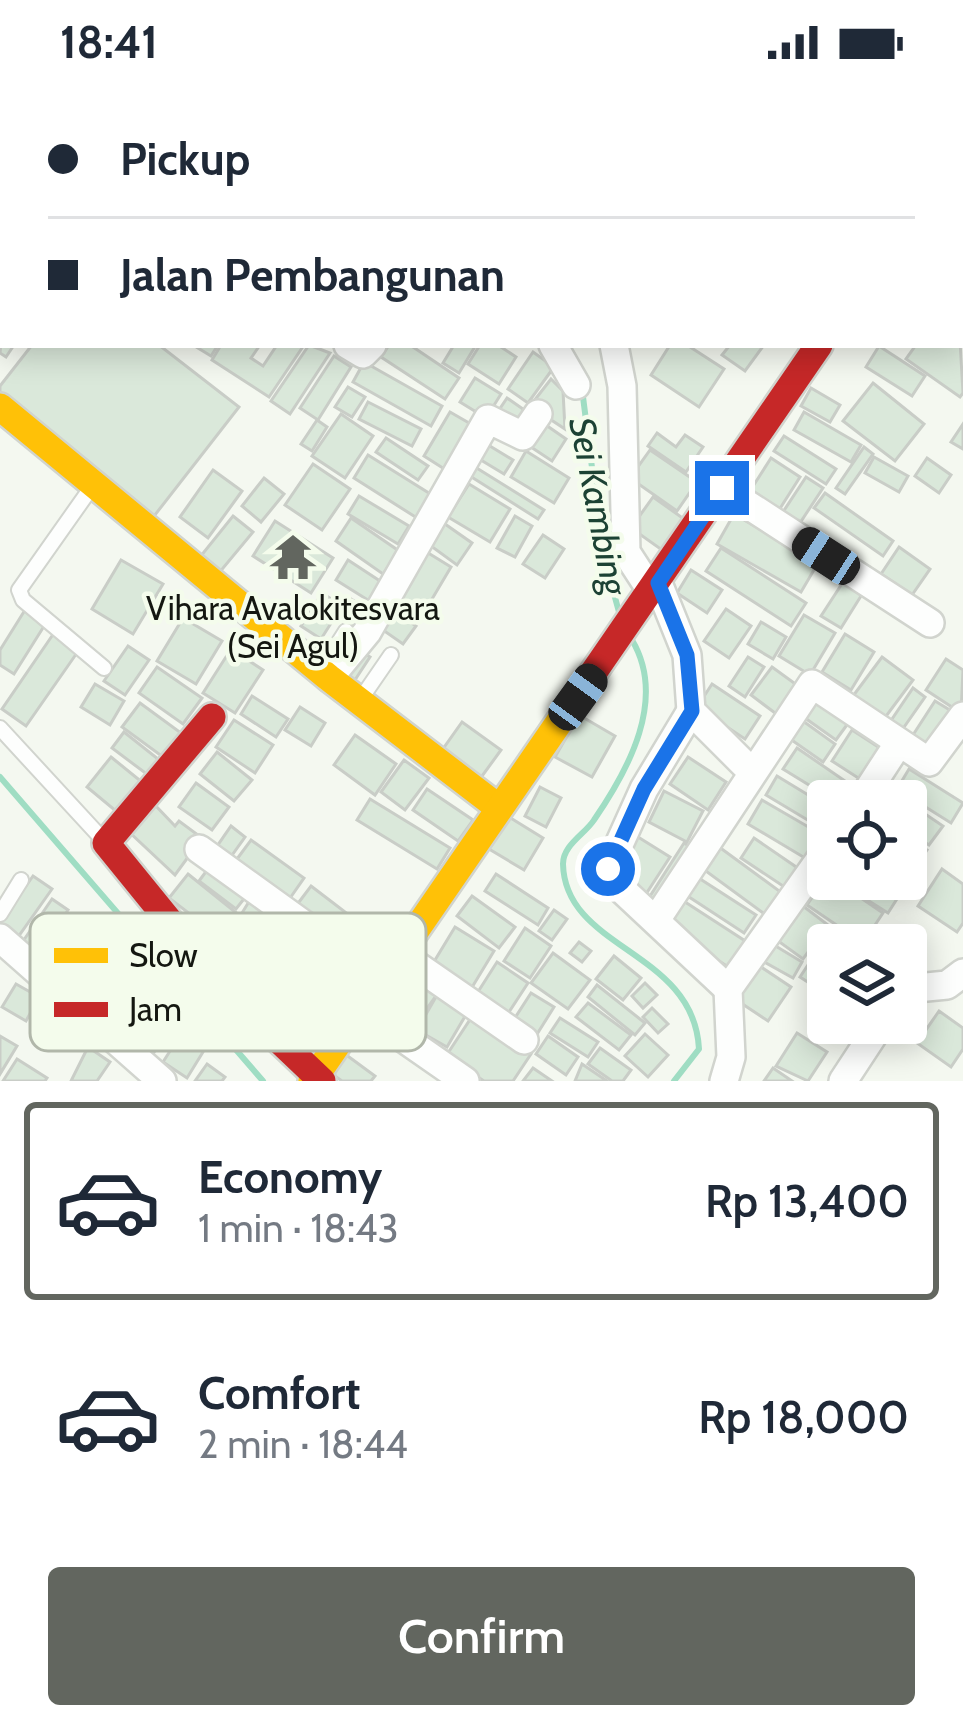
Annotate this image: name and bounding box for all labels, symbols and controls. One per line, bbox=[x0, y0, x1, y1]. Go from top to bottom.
text: 18:41 bbox=[60, 15, 158, 69]
text: Pickup bbox=[120, 132, 250, 186]
text: Jalan Pembangunan bbox=[120, 248, 505, 302]
water label: Sei Kambing bbox=[560, 413, 638, 600]
route end bbox=[695, 461, 749, 515]
car bbox=[786, 521, 866, 591]
temple icon: Vihara Avalokitesvara (Sei Agul) bbox=[268, 532, 318, 582]
place label: Vihara Avalokitesvara (Sei Agul) bbox=[146, 588, 440, 666]
car bbox=[542, 657, 614, 737]
map controls bbox=[807, 780, 927, 1044]
button: locate bbox=[807, 780, 927, 900]
route start bbox=[581, 842, 635, 896]
legend bbox=[30, 913, 426, 1051]
button: layers bbox=[807, 924, 927, 1044]
text: Slow bbox=[129, 935, 198, 975]
text: Jam bbox=[128, 989, 182, 1029]
icon: car bbox=[54, 1147, 162, 1255]
text: Economy bbox=[198, 1150, 382, 1204]
text: Rp 13,400 bbox=[705, 1174, 909, 1228]
text: 1 min · 18:43 bbox=[198, 1204, 399, 1252]
icon: car bbox=[54, 1363, 162, 1471]
text: Comfort bbox=[198, 1366, 361, 1420]
text: Rp 18,000 bbox=[698, 1390, 909, 1444]
text: 2 min · 18:44 bbox=[198, 1420, 408, 1468]
button: Confirm bbox=[48, 1567, 915, 1705]

